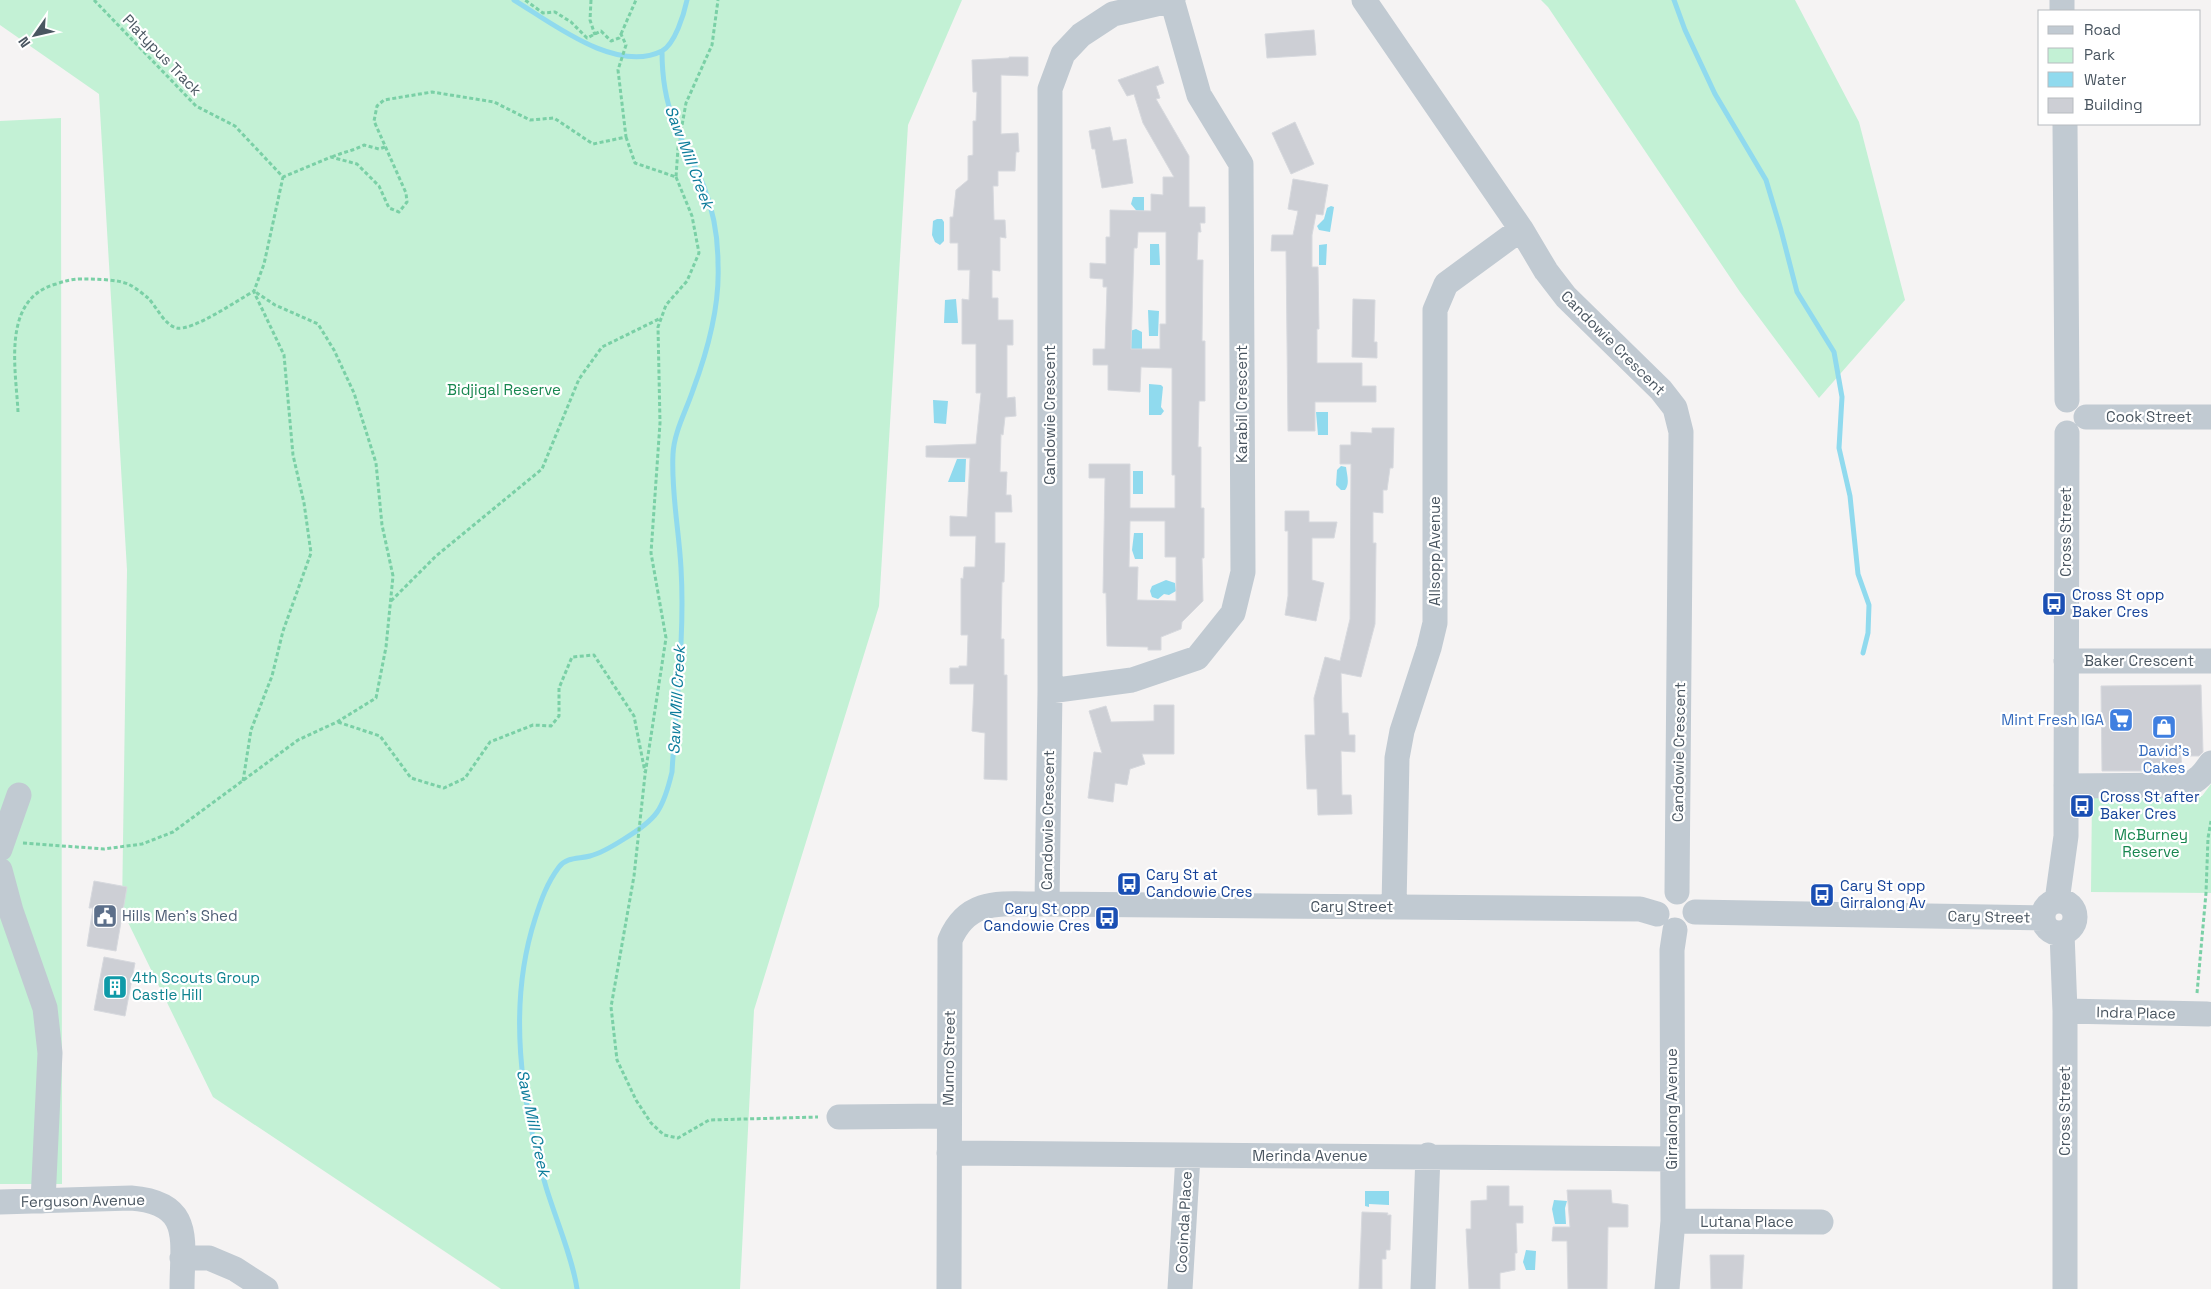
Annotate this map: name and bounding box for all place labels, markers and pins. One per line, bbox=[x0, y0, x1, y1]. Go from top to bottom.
place label: Cross St opp Baker Cres bbox=[2072, 585, 2164, 621]
bus stop icon: Cross St opp Baker Cres bbox=[2041, 591, 2067, 617]
supermarket icon: Mint Fresh IGA bbox=[2108, 707, 2134, 733]
place label: Mint Fresh IGA bbox=[2001, 710, 2105, 729]
shop icon: David's Cakes bbox=[2151, 714, 2177, 740]
place label: David's Cakes bbox=[2138, 741, 2190, 777]
place label: Cross St after Baker Cres bbox=[2100, 787, 2200, 823]
bus stop icon: Cross St after Baker Cres bbox=[2069, 793, 2095, 819]
place label: Cary St at Candowie Cres bbox=[1146, 865, 1253, 901]
bus stop icon: Cary St at Candowie Cres bbox=[1116, 871, 1142, 897]
place label: Cary St opp Girralong Av bbox=[1840, 876, 1926, 912]
bus stop icon: Cary St opp Girralong Av bbox=[1809, 882, 1835, 908]
place label: Cary St opp Candowie Cres bbox=[984, 899, 1090, 935]
public building icon: Hills Men's Shed bbox=[92, 903, 118, 929]
bus stop icon: Cary St opp Candowie Cres bbox=[1094, 905, 1120, 931]
place label: Hills Men's Shed bbox=[122, 906, 238, 925]
place label: 4th Scouts Group Castle Hill bbox=[132, 968, 260, 1004]
building icon: 4th Scouts Group Castle Hill bbox=[102, 974, 128, 1000]

